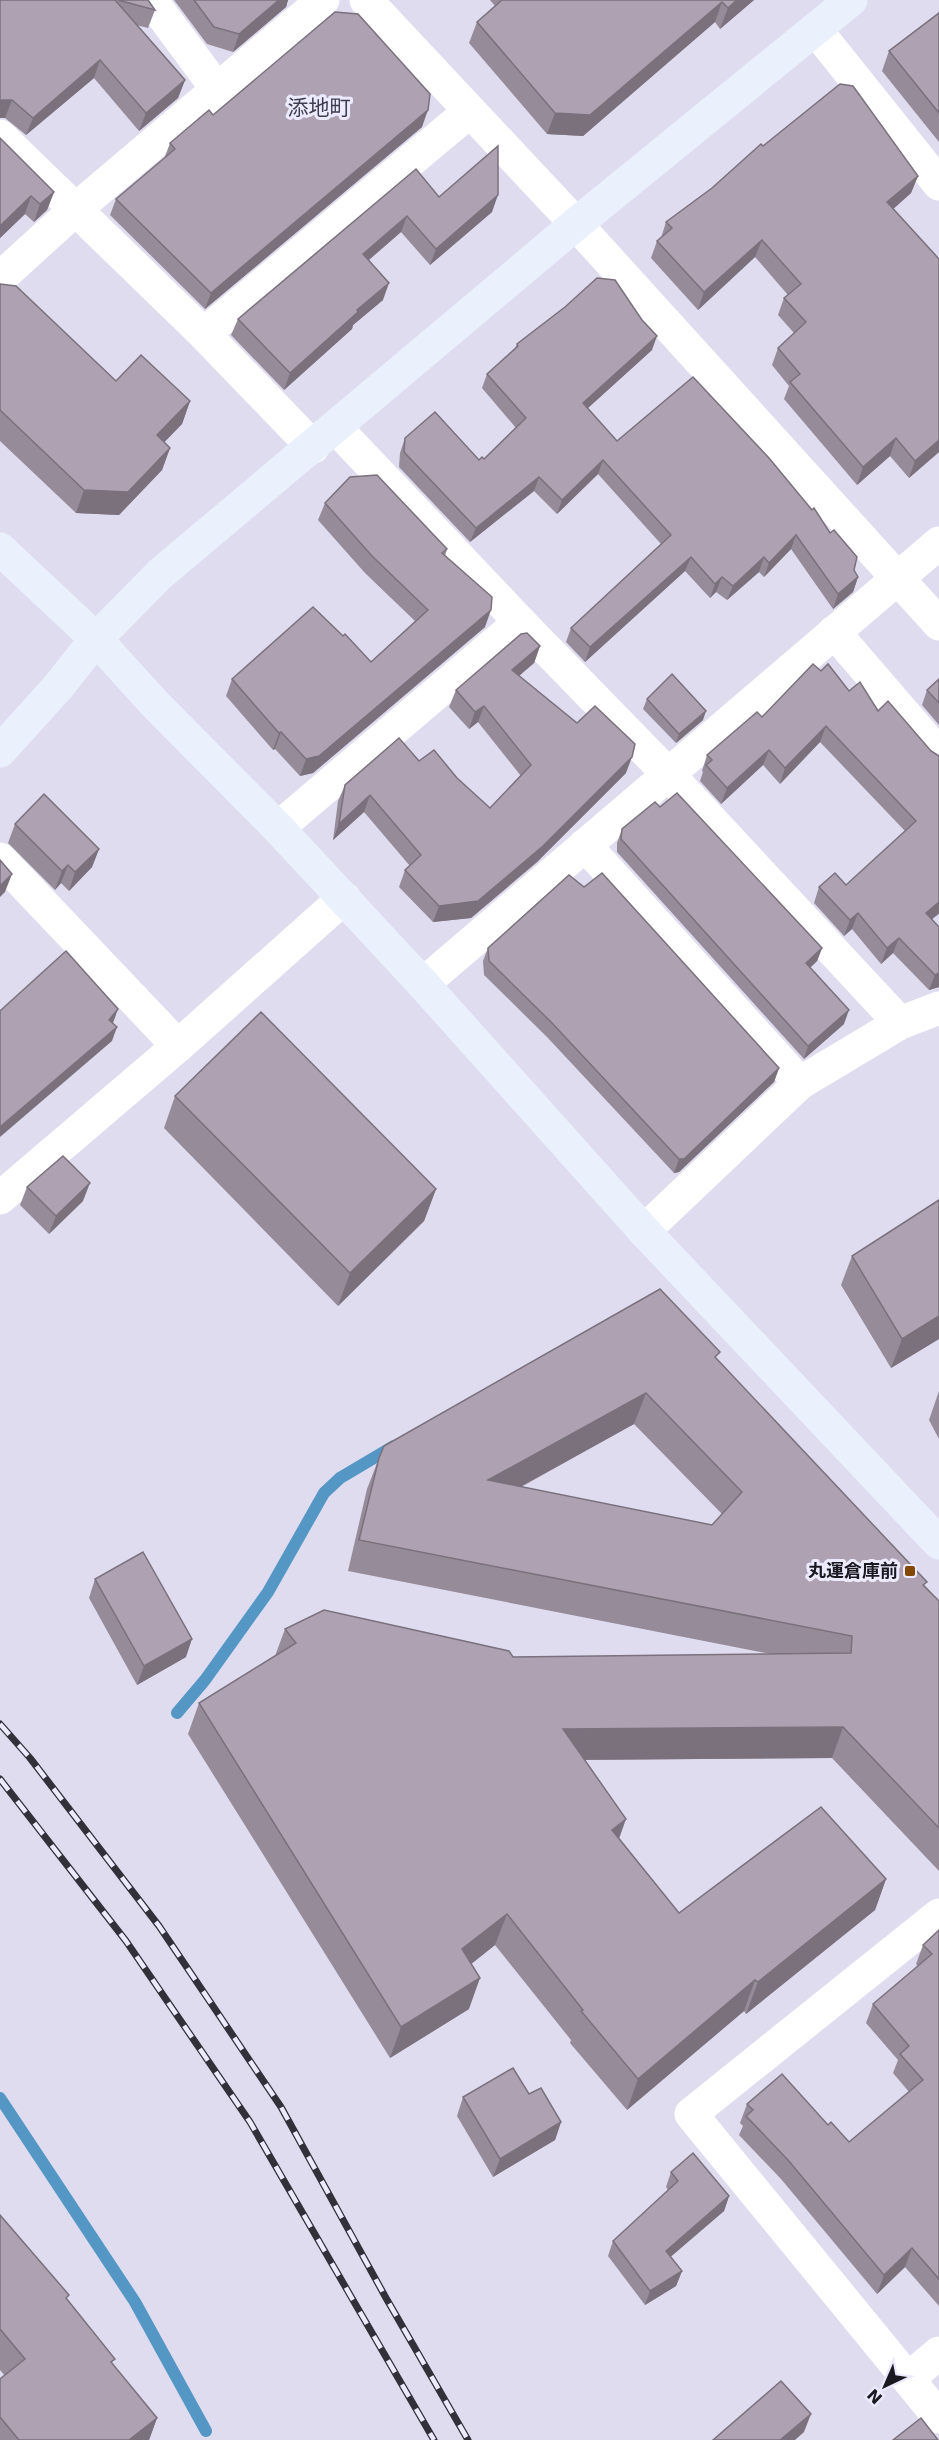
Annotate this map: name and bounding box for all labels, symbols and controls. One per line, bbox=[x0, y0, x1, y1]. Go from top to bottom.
district label: 添地町 bbox=[288, 96, 351, 120]
place label: 丸運倉庫前 bbox=[808, 1560, 898, 1581]
marker: 丸運倉庫前 bbox=[903, 1564, 917, 1578]
north arrow bbox=[855, 2356, 915, 2416]
text: N bbox=[864, 2385, 886, 2408]

